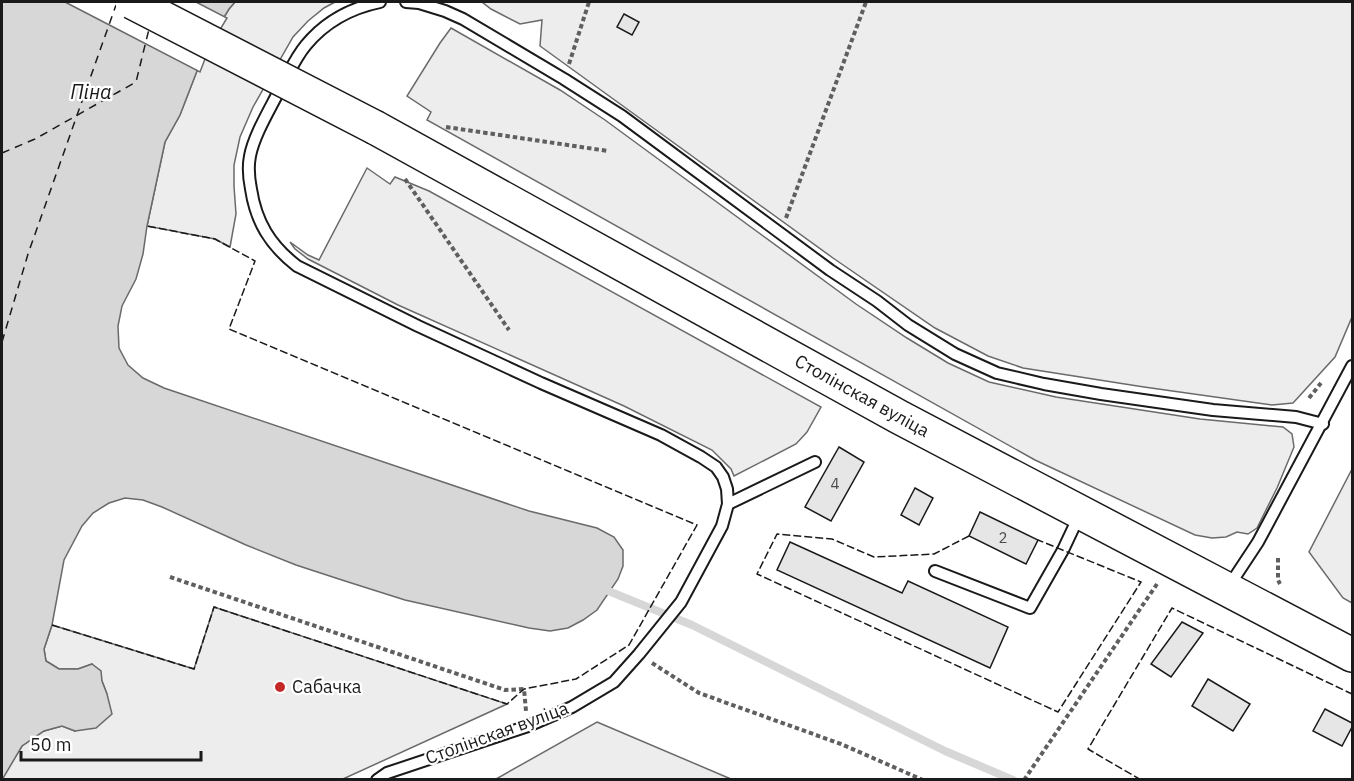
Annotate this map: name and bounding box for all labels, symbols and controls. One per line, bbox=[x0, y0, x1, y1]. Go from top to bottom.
water label: Піна bbox=[70, 78, 112, 105]
street label: Столінская вуліца bbox=[791, 349, 934, 442]
house number: 4 bbox=[830, 474, 840, 493]
house number: 2 bbox=[998, 528, 1008, 547]
place label: Сабачка bbox=[292, 675, 362, 698]
marker: Сабачка bbox=[273, 680, 287, 694]
street label: Столінская вуліца bbox=[422, 696, 572, 769]
scale bar bbox=[21, 724, 201, 762]
text: 50 m bbox=[30, 733, 72, 756]

